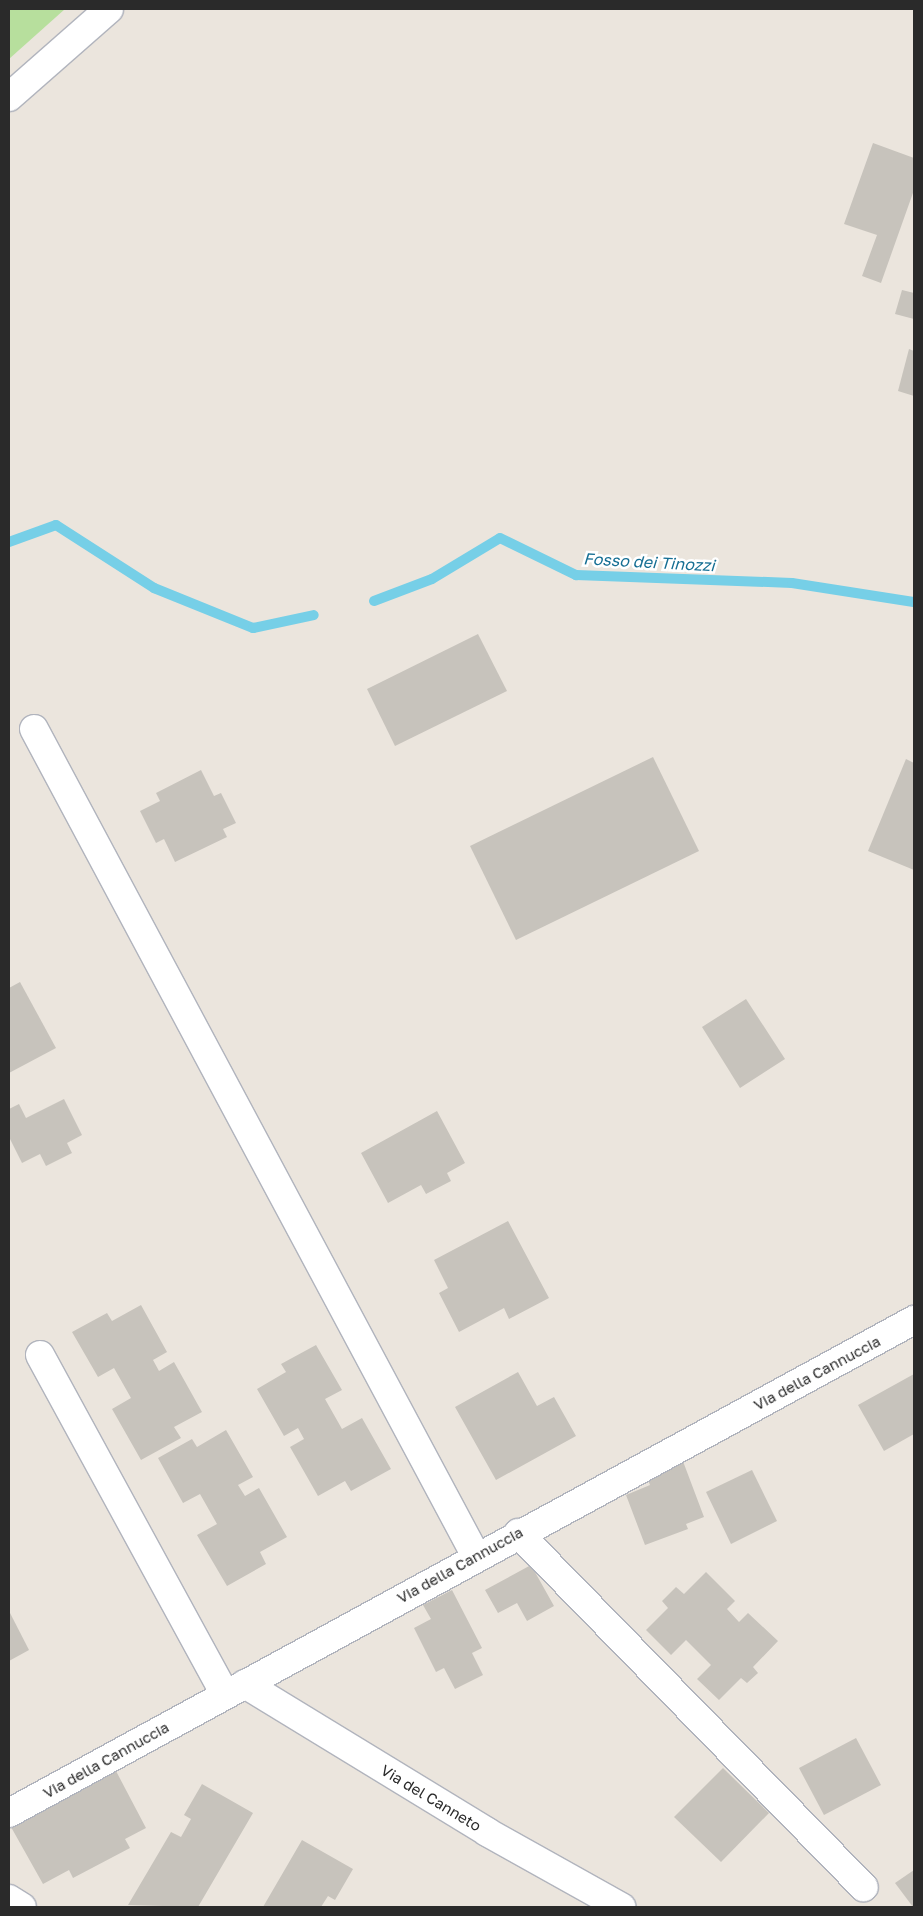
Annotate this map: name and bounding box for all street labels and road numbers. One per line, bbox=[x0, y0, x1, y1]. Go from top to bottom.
street label: Via della Cannuccia bbox=[750, 1332, 884, 1414]
street label: Via della Cannuccia bbox=[394, 1523, 526, 1607]
street label: Via della Cannuccia bbox=[40, 1718, 172, 1802]
street label: Via del Canneto bbox=[378, 1761, 484, 1835]

